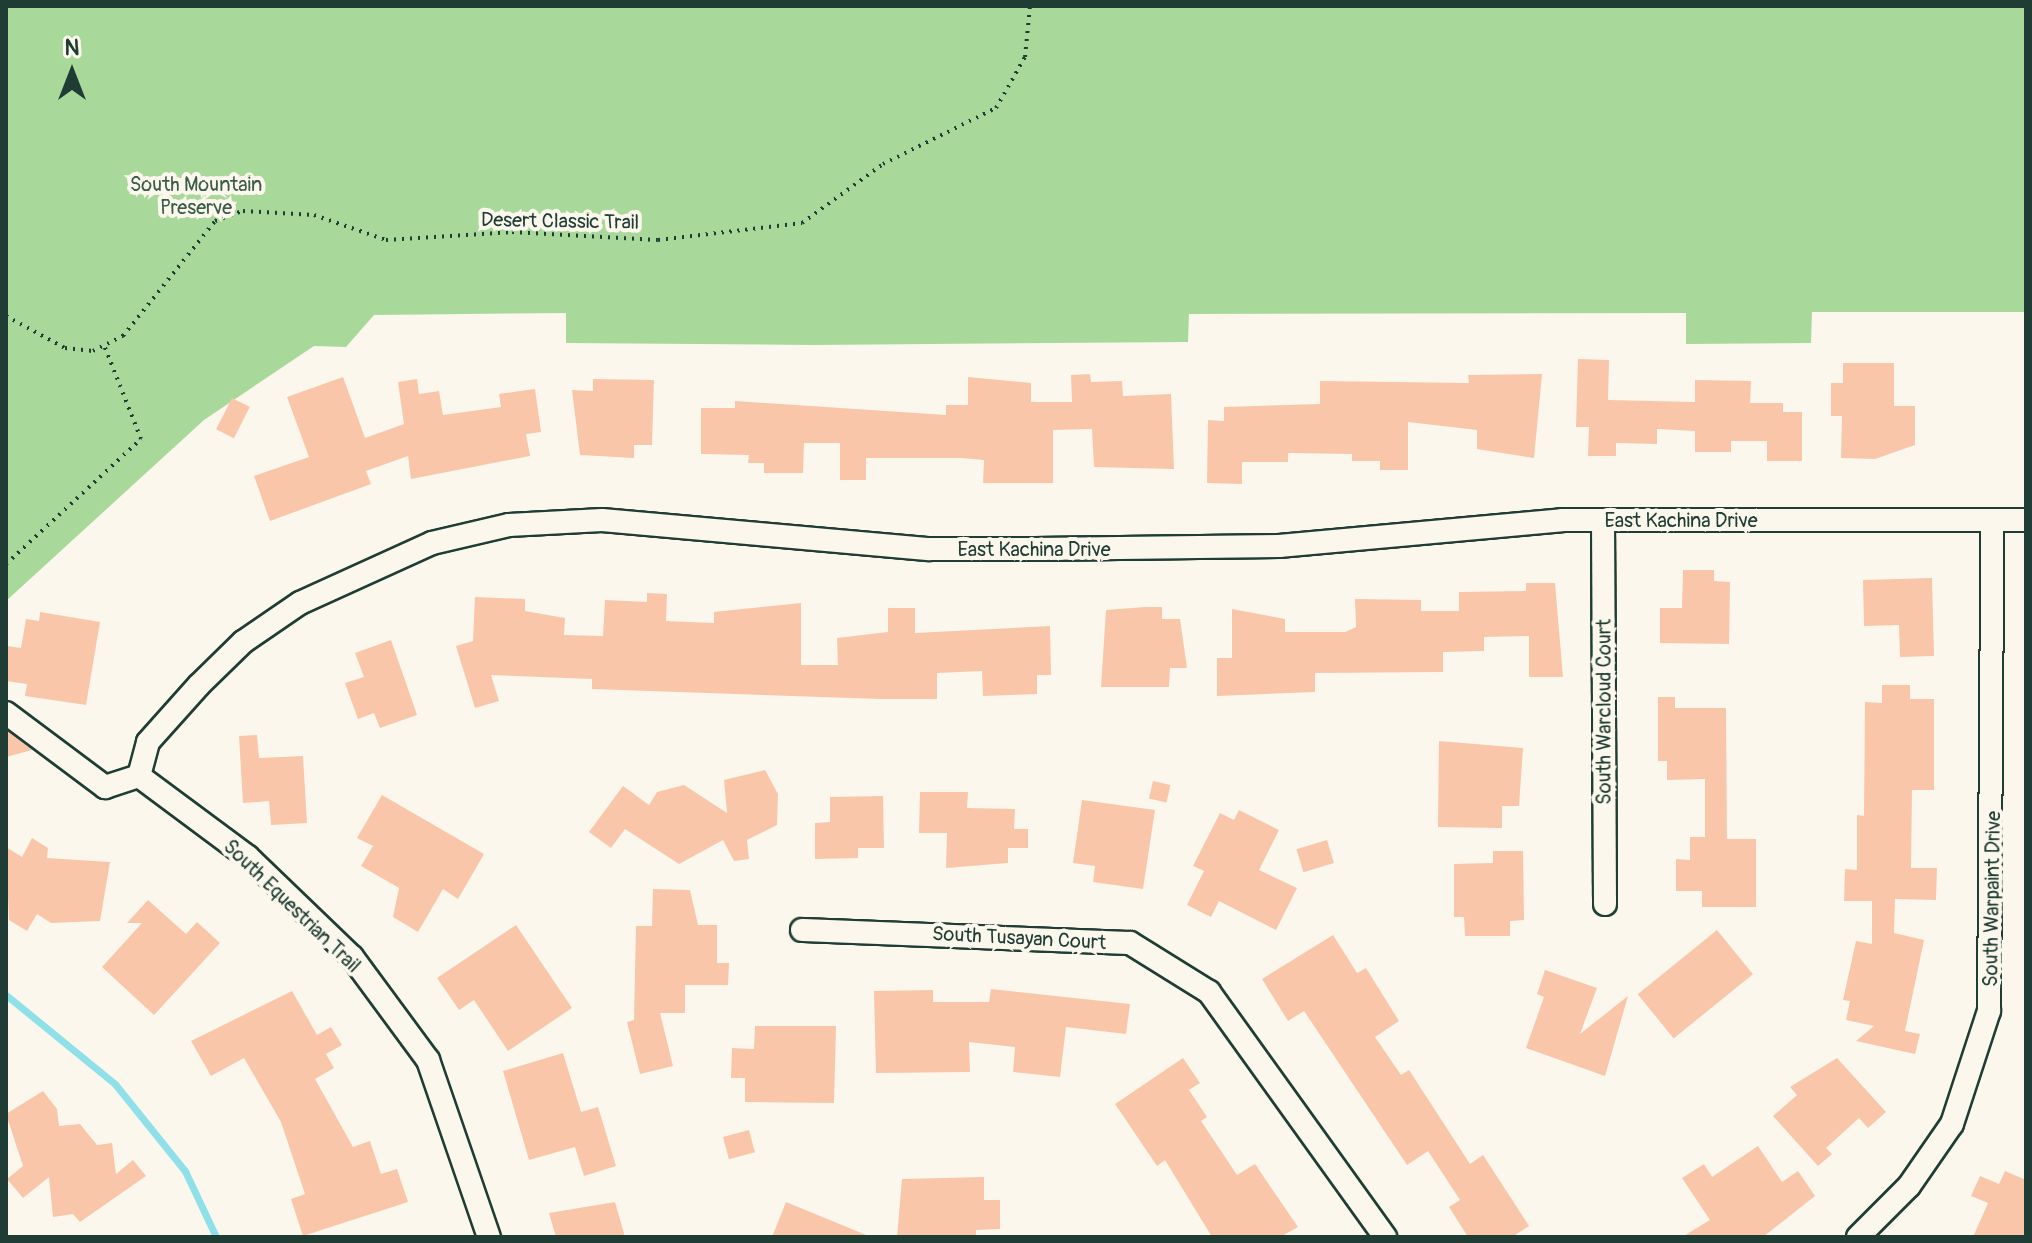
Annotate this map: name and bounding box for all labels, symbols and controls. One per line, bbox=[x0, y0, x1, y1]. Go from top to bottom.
north arrow bbox=[32, 32, 112, 112]
text: N bbox=[65, 34, 79, 62]
park label: South Mountain Preserve bbox=[130, 172, 262, 219]
street label: Desert Classic Trail bbox=[481, 208, 639, 234]
street label: East Kachina Drive bbox=[1604, 508, 1758, 532]
street label: East Kachina Drive bbox=[957, 537, 1111, 561]
street label: South Warcloud Court bbox=[1592, 619, 1616, 805]
street label: South Warpaint Drive bbox=[1978, 811, 2006, 987]
street label: South Equestrian Trail bbox=[218, 834, 366, 978]
street label: South Tusayan Court bbox=[931, 921, 1107, 955]

